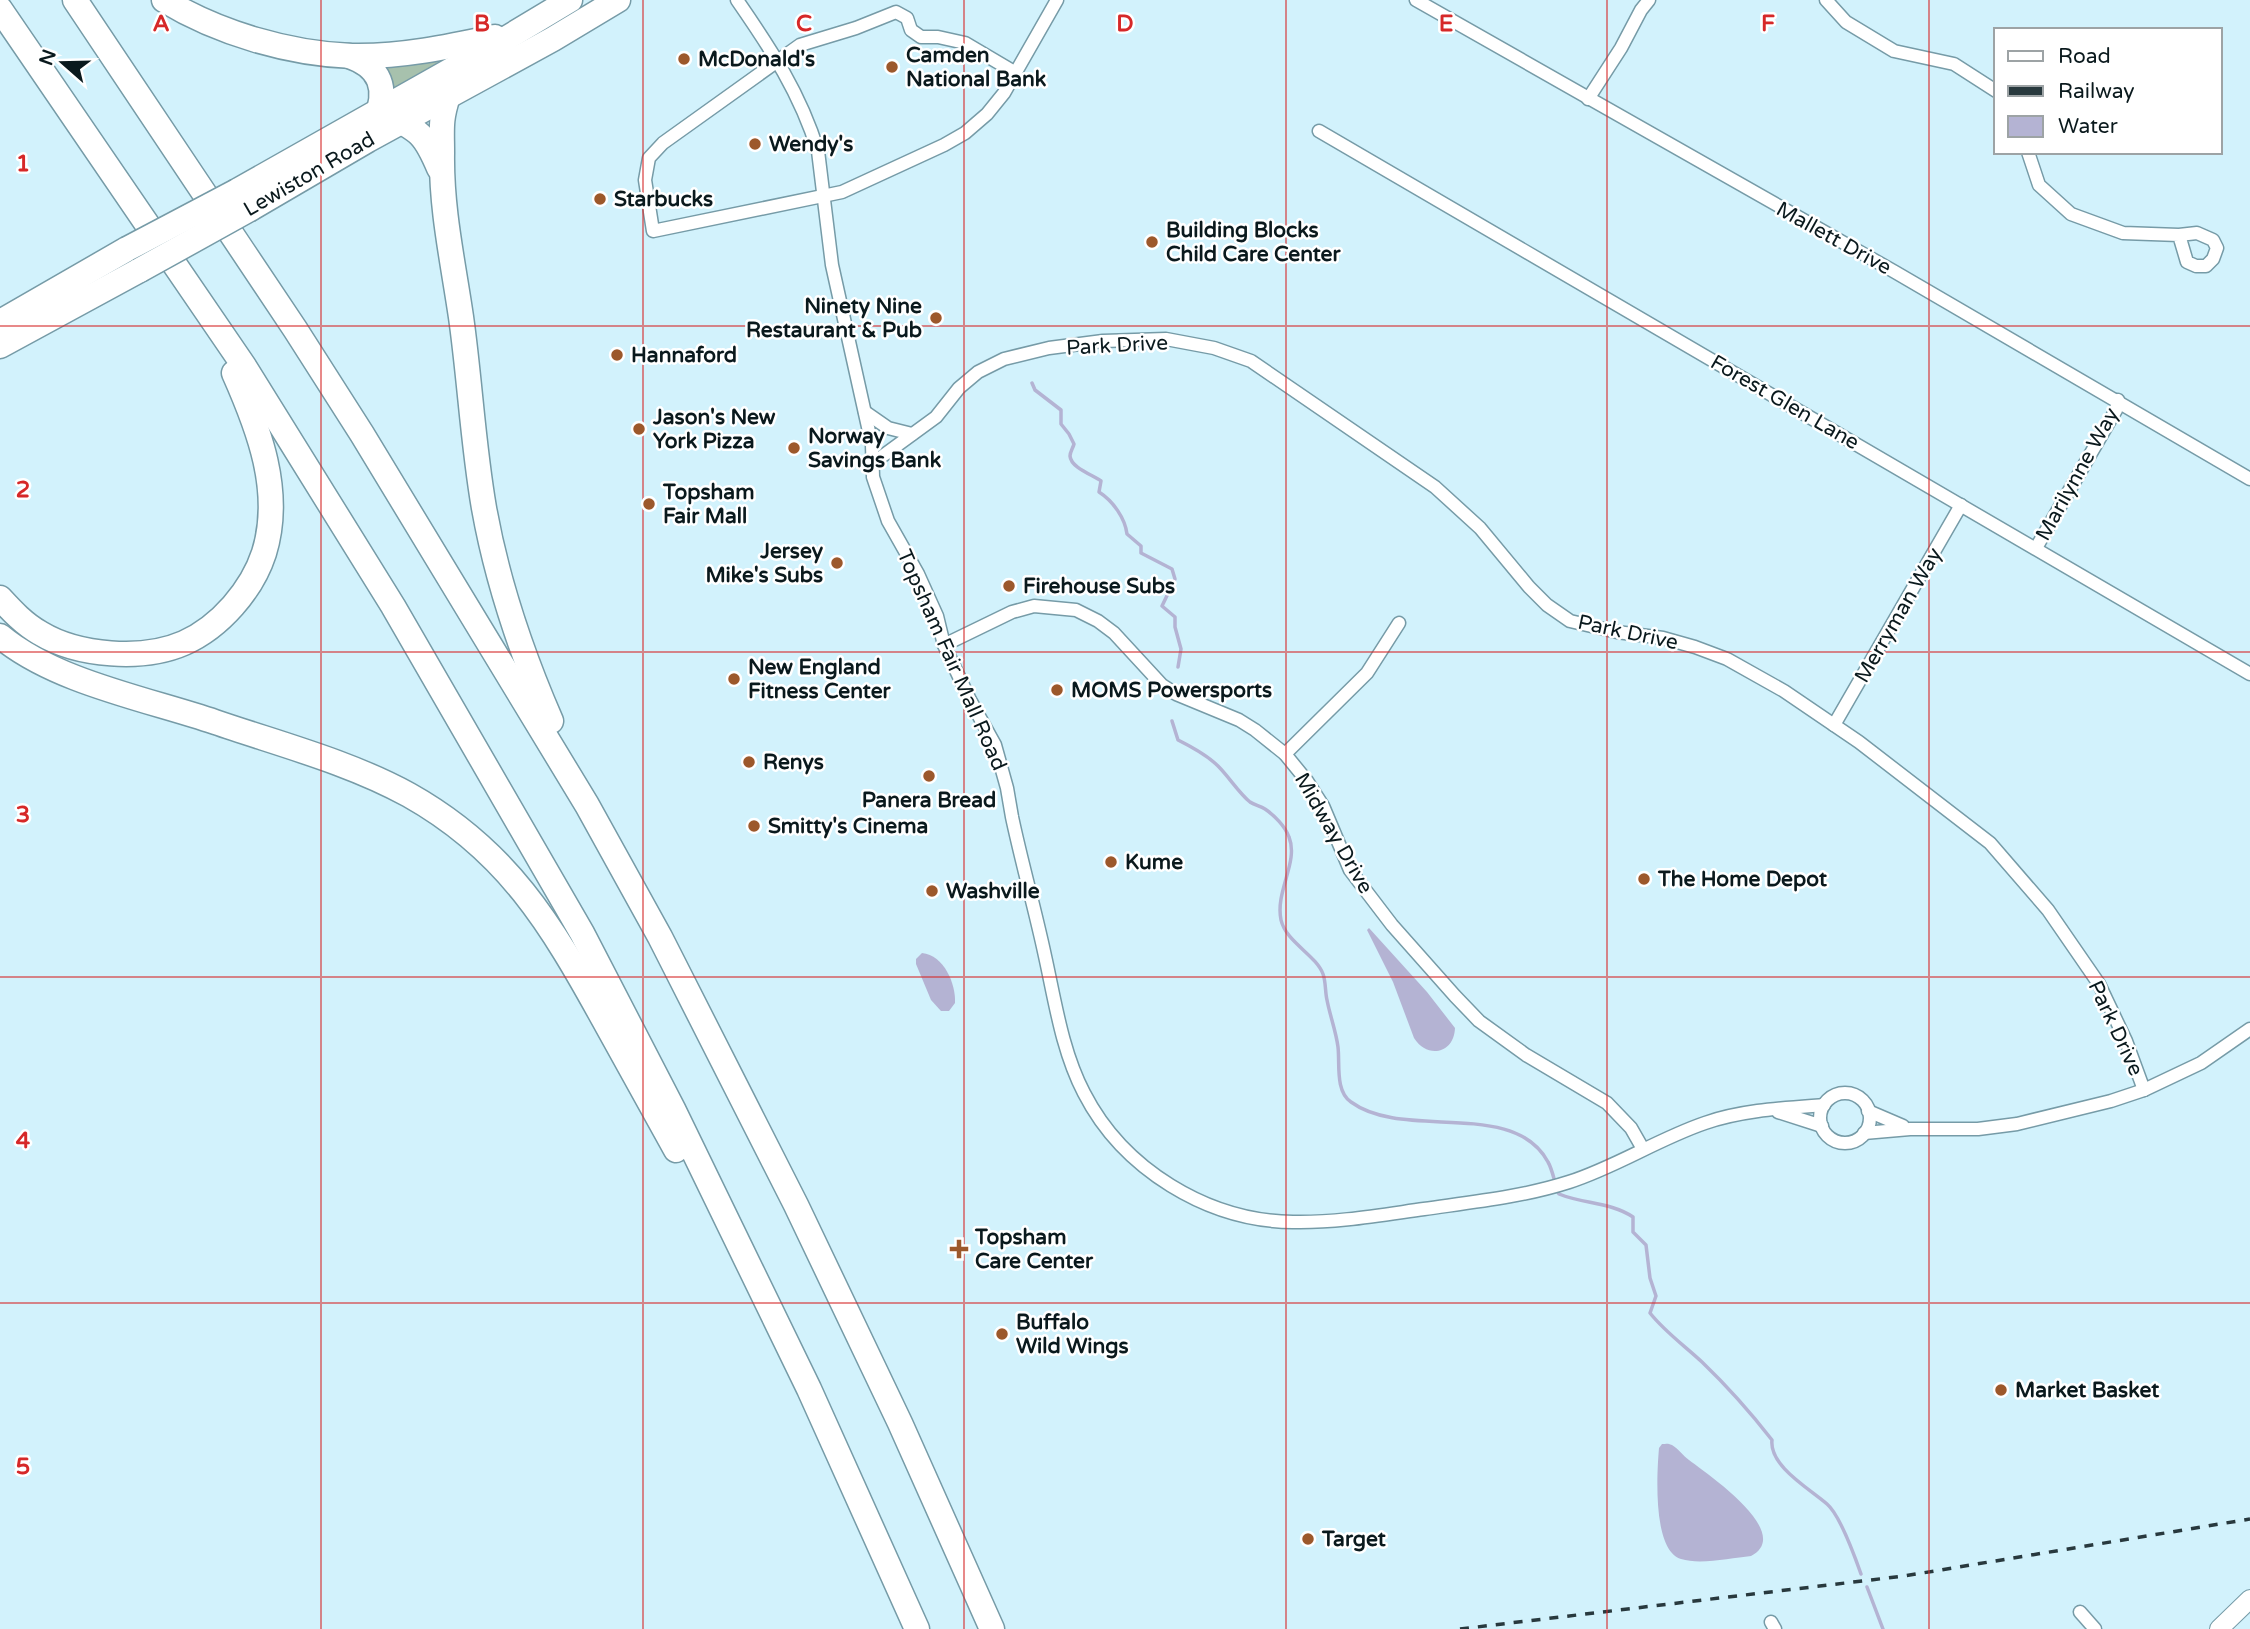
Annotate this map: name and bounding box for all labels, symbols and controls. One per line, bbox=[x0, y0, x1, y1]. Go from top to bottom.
text: A bbox=[152, 10, 170, 38]
text: B bbox=[474, 10, 490, 38]
text: C bbox=[796, 10, 812, 38]
text: D bbox=[1116, 10, 1134, 38]
text: E bbox=[1439, 10, 1453, 38]
text: F bbox=[1761, 10, 1775, 38]
north arrow bbox=[28, 28, 98, 98]
legend bbox=[1994, 28, 2222, 154]
place label: Camden National Bank bbox=[906, 43, 1047, 92]
text: Road bbox=[2058, 44, 2111, 69]
text: N bbox=[35, 47, 61, 68]
place label: McDonald's bbox=[698, 47, 815, 72]
marker: McDonald's bbox=[676, 51, 692, 67]
marker: Camden National Bank bbox=[884, 59, 900, 75]
text: Railway bbox=[2058, 79, 2135, 104]
text: Water bbox=[2058, 114, 2118, 139]
street label: Lewiston Road bbox=[239, 127, 379, 222]
place label: Wendy's bbox=[769, 132, 853, 157]
marker: Wendy's bbox=[747, 136, 763, 152]
text: 1 bbox=[16, 150, 30, 178]
place label: Starbucks bbox=[614, 187, 713, 212]
marker: Starbucks bbox=[592, 191, 608, 207]
street label: Mallett Drive bbox=[1772, 197, 1896, 280]
place label: Building Blocks Child Care Center bbox=[1166, 218, 1341, 267]
marker: Building Blocks Child Care Center bbox=[1144, 234, 1160, 250]
place label: Ninety Nine Restaurant & Pub bbox=[746, 294, 922, 343]
marker: Ninety Nine Restaurant & Pub bbox=[928, 310, 944, 326]
street label: Park Drive bbox=[1065, 330, 1169, 361]
place label: Hannaford bbox=[631, 343, 737, 368]
marker: Hannaford bbox=[609, 347, 625, 363]
street label: Forest Glen Lane bbox=[1706, 350, 1864, 455]
street label: Marilynne Way bbox=[2031, 403, 2124, 545]
place label: Jason's New York Pizza bbox=[652, 405, 776, 454]
marker: Jason's New York Pizza bbox=[631, 421, 647, 437]
place label: Norway Savings Bank bbox=[808, 424, 942, 473]
marker: Norway Savings Bank bbox=[786, 440, 802, 456]
text: 2 bbox=[16, 476, 30, 504]
place label: Topsham Fair Mall bbox=[662, 480, 754, 529]
marker: Topsham Fair Mall bbox=[641, 496, 657, 512]
place label: Jersey Mike's Subs bbox=[705, 539, 824, 588]
street label: Merryman Way bbox=[1850, 543, 1947, 687]
street label: Topsham Fair Mall Road bbox=[891, 546, 1012, 775]
marker: Jersey Mike's Subs bbox=[829, 555, 845, 571]
place label: Firehouse Subs bbox=[1023, 574, 1175, 599]
marker: Firehouse Subs bbox=[1001, 578, 1017, 594]
street label: Park Drive bbox=[1575, 610, 1681, 655]
place label: New England Fitness Center bbox=[748, 655, 892, 704]
marker: New England Fitness Center bbox=[726, 671, 742, 687]
place label: MOMS Powersports bbox=[1071, 678, 1272, 703]
marker: MOMS Powersports bbox=[1049, 682, 1065, 698]
place label: Renys bbox=[763, 750, 824, 775]
marker: Renys bbox=[741, 754, 757, 770]
marker: Panera Bread bbox=[921, 768, 937, 784]
street label: Midway Drive bbox=[1289, 768, 1378, 898]
place label: Panera Bread bbox=[862, 788, 996, 813]
text: 3 bbox=[16, 801, 30, 829]
place label: Smitty's Cinema bbox=[768, 814, 928, 839]
marker: Smitty's Cinema bbox=[746, 818, 762, 834]
place label: Kume bbox=[1125, 850, 1183, 875]
marker: Kume bbox=[1103, 854, 1119, 870]
place label: The Home Depot bbox=[1657, 867, 1827, 892]
marker: The Home Depot bbox=[1636, 871, 1652, 887]
place label: Washville bbox=[946, 879, 1040, 904]
marker: Washville bbox=[924, 883, 940, 899]
street label: Park Drive bbox=[2083, 977, 2148, 1080]
text: 4 bbox=[16, 1127, 31, 1155]
place label: Topsham Care Center bbox=[974, 1225, 1094, 1274]
marker: Topsham Care Center bbox=[949, 1239, 969, 1259]
place label: Buffalo Wild Wings bbox=[1016, 1310, 1129, 1359]
marker: Buffalo Wild Wings bbox=[994, 1326, 1010, 1342]
place label: Market Basket bbox=[2015, 1378, 2159, 1403]
marker: Market Basket bbox=[1993, 1382, 2009, 1398]
text: 5 bbox=[16, 1453, 30, 1481]
place label: Target bbox=[1321, 1527, 1386, 1552]
marker: Target bbox=[1300, 1531, 1316, 1547]

